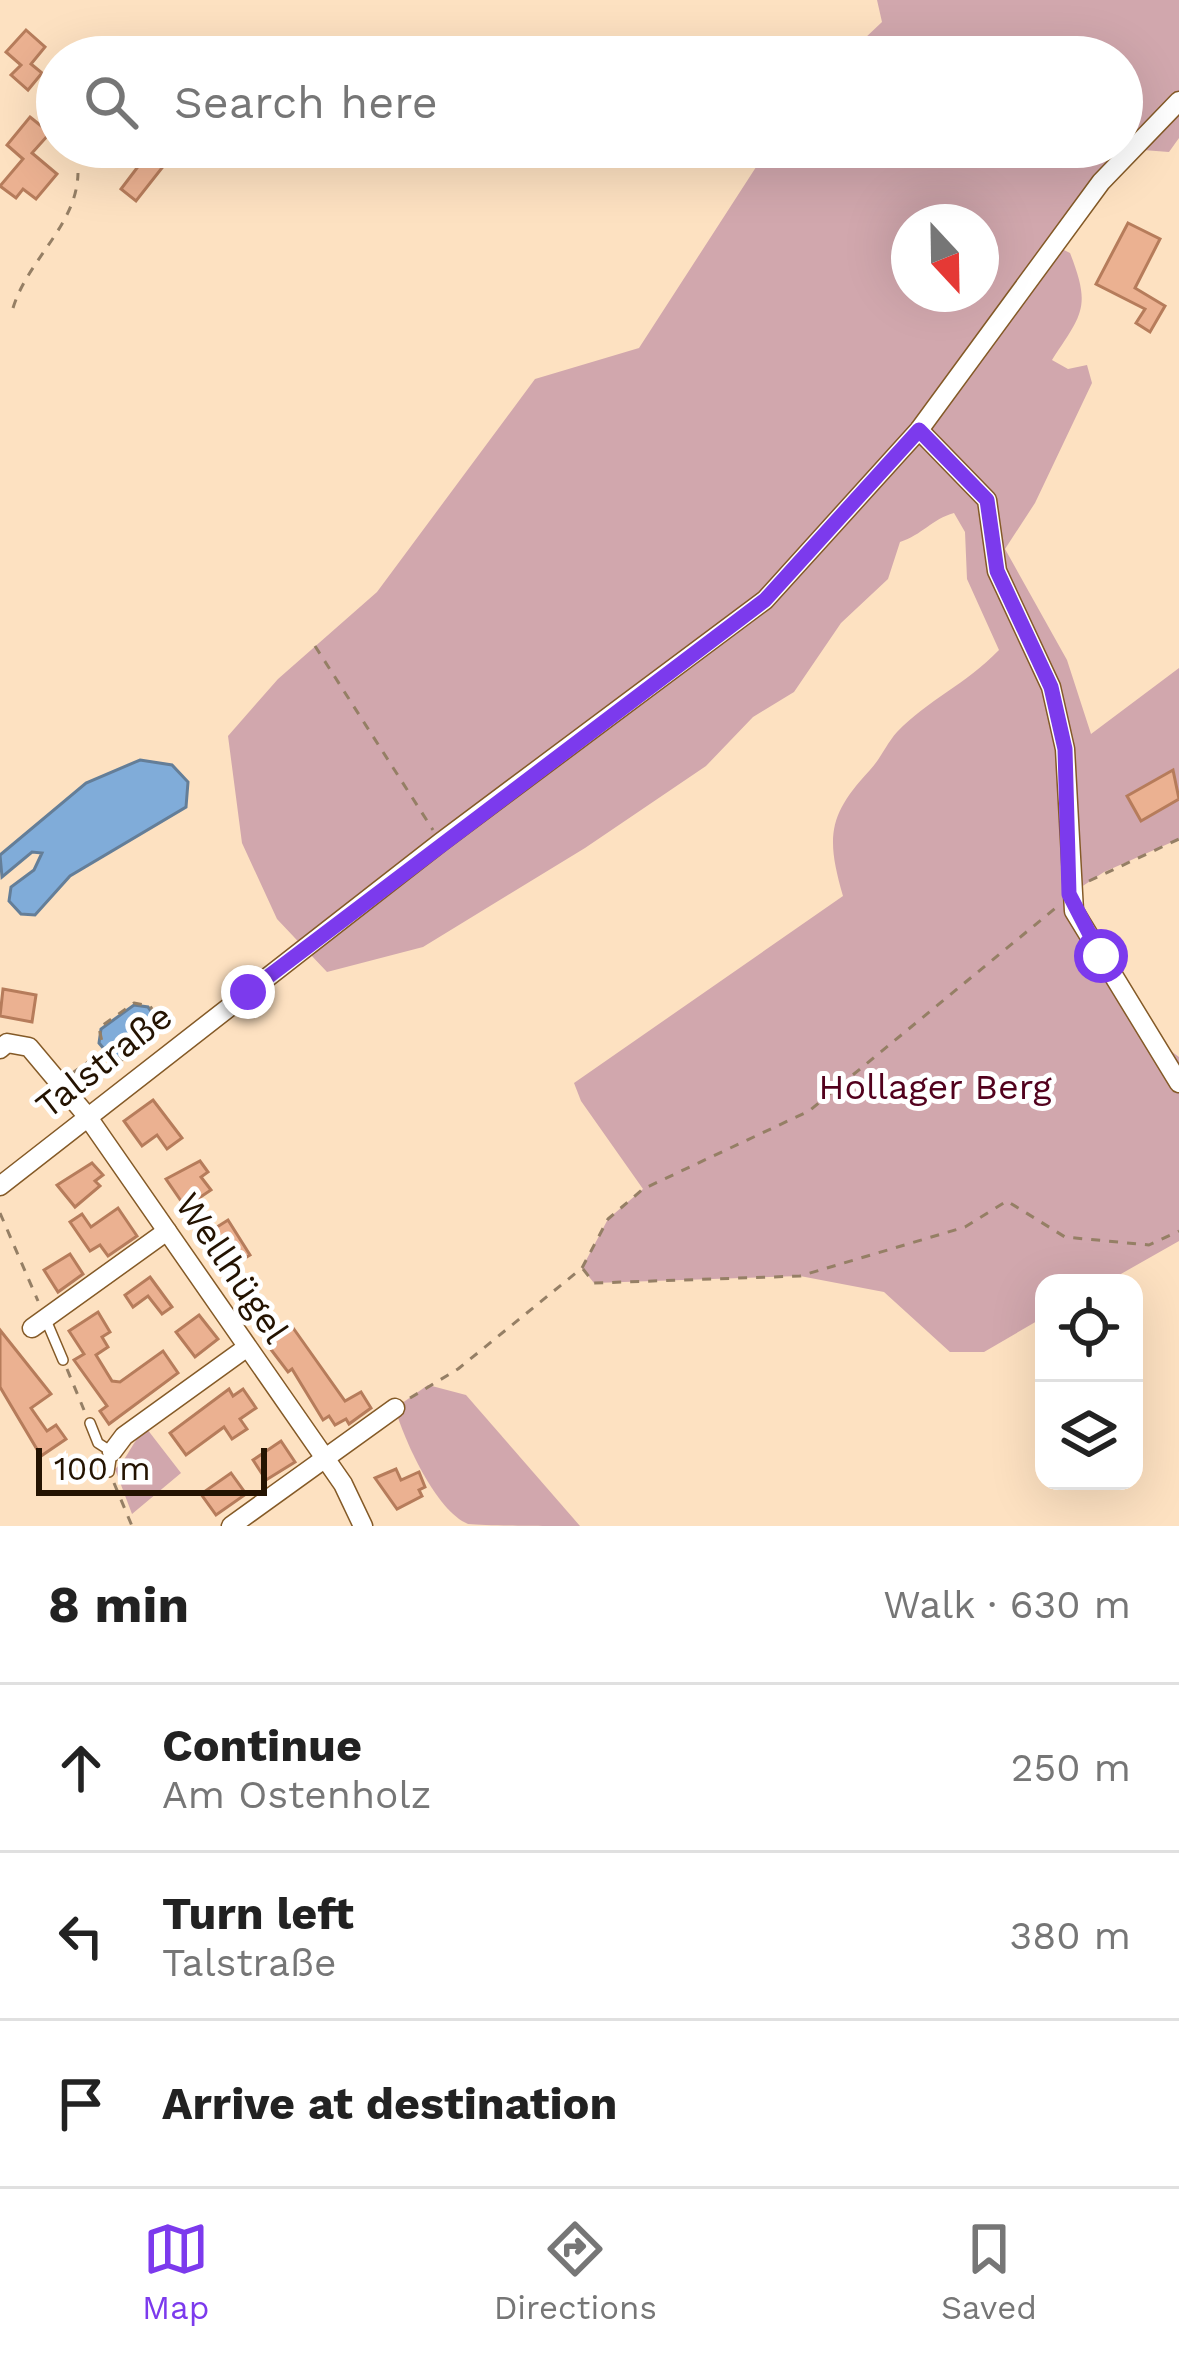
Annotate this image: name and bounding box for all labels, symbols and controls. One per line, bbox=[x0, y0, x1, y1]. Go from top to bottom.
search box bbox=[36, 36, 1143, 168]
icon: search bbox=[78, 69, 144, 135]
text: Search here bbox=[174, 76, 438, 129]
north arrow bbox=[891, 204, 999, 312]
route start bbox=[1074, 929, 1128, 983]
route end bbox=[221, 965, 275, 1019]
street label: Talstraße bbox=[28, 995, 180, 1127]
park label: Hollager Berg bbox=[818, 1066, 1053, 1108]
street label: Wellhügel bbox=[167, 1185, 297, 1351]
map controls bbox=[1035, 1274, 1143, 1490]
button: locate bbox=[1035, 1274, 1143, 1382]
button: layers bbox=[1035, 1382, 1143, 1490]
scale bar bbox=[36, 1442, 267, 1495]
text: 100 m bbox=[54, 1449, 151, 1488]
text: 8 min bbox=[48, 1575, 189, 1634]
text: Walk · 630 m bbox=[883, 1582, 1131, 1627]
text: Continue bbox=[162, 1719, 362, 1772]
icon: ahead bbox=[48, 1735, 114, 1801]
text: 250 m bbox=[1011, 1745, 1131, 1790]
text: Am Ostenholz bbox=[162, 1772, 431, 1817]
text: Turn left bbox=[162, 1887, 354, 1940]
icon: left bbox=[48, 1903, 114, 1969]
text: 380 m bbox=[1010, 1913, 1131, 1958]
text: Talstraße bbox=[162, 1940, 337, 1985]
icon: arrive bbox=[48, 2071, 114, 2137]
text: Arrive at destination bbox=[162, 2077, 617, 2130]
tab: Map bbox=[142, 2216, 209, 2327]
tab: Directions bbox=[494, 2216, 657, 2327]
tab: Saved bbox=[941, 2216, 1037, 2327]

